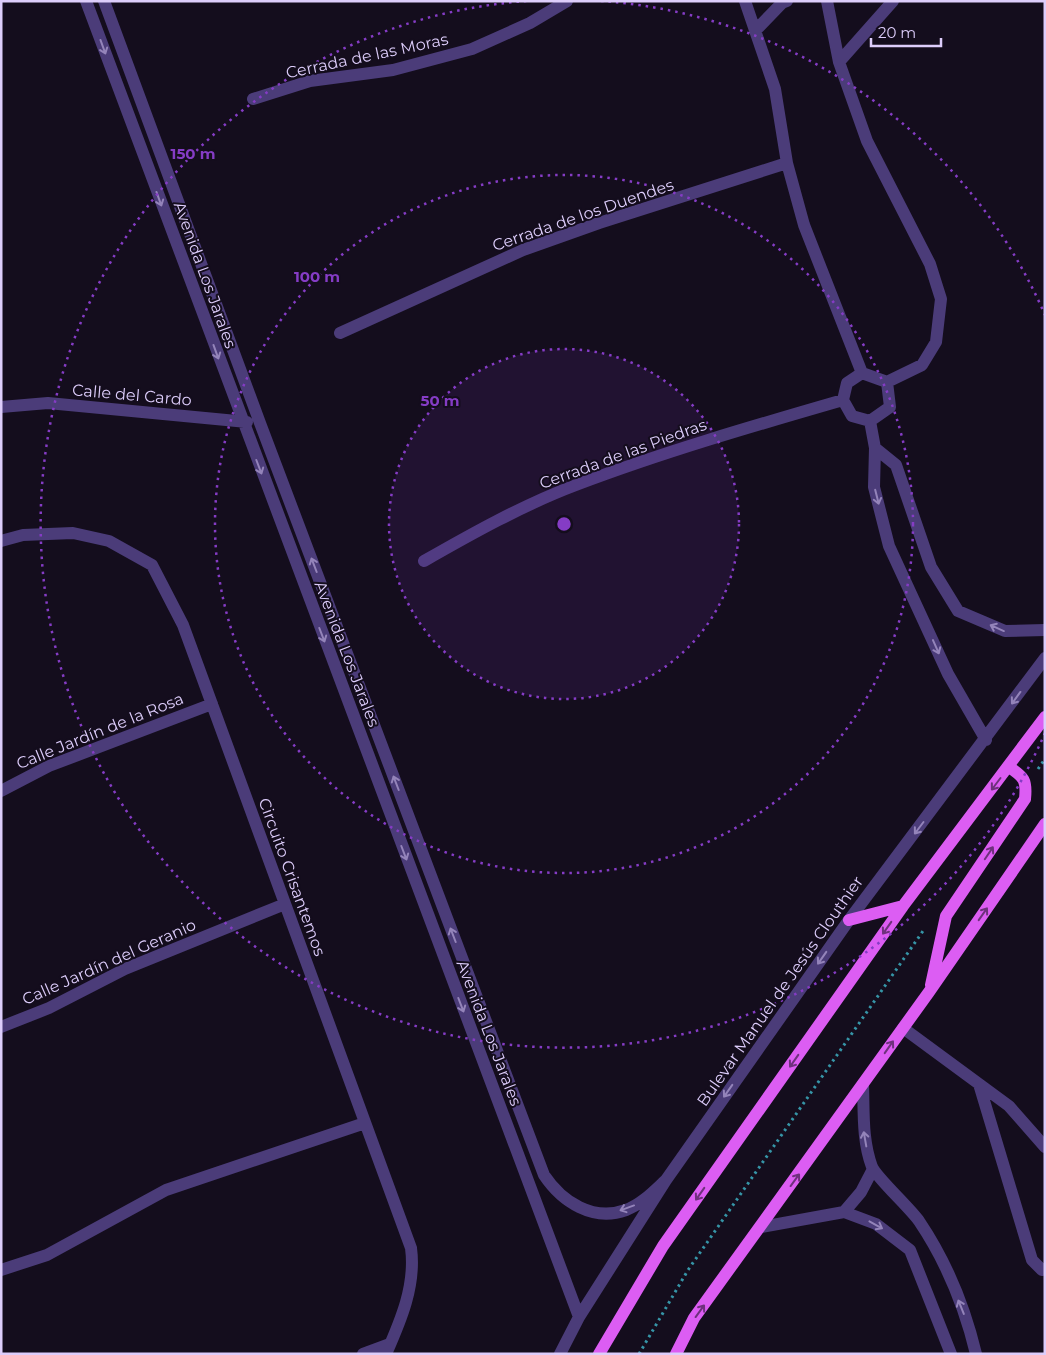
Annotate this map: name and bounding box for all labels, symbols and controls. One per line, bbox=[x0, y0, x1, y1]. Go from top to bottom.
scale bar bbox=[871, 15, 941, 47]
text: 20 m bbox=[878, 23, 916, 42]
street label: Cerrada de las Moras bbox=[284, 29, 450, 82]
one-way arrow bbox=[99, 39, 108, 54]
text: 150 m bbox=[171, 144, 215, 163]
street label: Cerrada de los Duendes bbox=[490, 175, 676, 255]
one-way arrow bbox=[155, 191, 164, 206]
street label: Avenida Los Jarales bbox=[170, 199, 240, 351]
text: 100 m bbox=[294, 267, 340, 286]
one-way arrow bbox=[212, 343, 221, 359]
street label: Calle del Cardo bbox=[71, 380, 193, 410]
text: 50 m bbox=[420, 391, 460, 410]
street label: Cerrada de las Piedras bbox=[537, 415, 709, 493]
one-way arrow bbox=[255, 459, 264, 474]
one-way arrow bbox=[873, 488, 882, 504]
centre of rings bbox=[555, 515, 573, 533]
one-way arrow bbox=[309, 558, 318, 574]
street label: Avenida Los Jarales bbox=[310, 578, 384, 730]
one-way arrow bbox=[990, 622, 1005, 632]
one-way arrow bbox=[318, 627, 327, 642]
one-way arrow bbox=[932, 639, 942, 654]
street label: Calle Jardín de la Rosa bbox=[14, 689, 186, 773]
one-way arrow bbox=[1011, 691, 1021, 705]
one-way arrow bbox=[391, 776, 400, 791]
one-way arrow bbox=[990, 777, 1001, 790]
street label: Circuito Crisantemos bbox=[255, 795, 330, 959]
one-way arrow bbox=[913, 821, 924, 834]
one-way arrow bbox=[400, 845, 409, 860]
one-way arrow bbox=[984, 846, 994, 860]
street label: Bulevar Manuel de Jesús Clouthier bbox=[693, 872, 867, 1110]
one-way arrow bbox=[978, 907, 988, 921]
street label: Calle Jardín del Geranio bbox=[19, 915, 199, 1009]
one-way arrow bbox=[882, 921, 892, 935]
one-way arrow bbox=[448, 928, 457, 943]
one-way arrow bbox=[817, 951, 827, 965]
street label: Avenida Los Jarales bbox=[452, 957, 526, 1109]
one-way arrow bbox=[457, 997, 466, 1012]
one-way arrow bbox=[884, 1040, 894, 1054]
one-way arrow bbox=[789, 1054, 799, 1068]
one-way arrow bbox=[723, 1084, 733, 1098]
one-way arrow bbox=[860, 1131, 870, 1147]
one-way arrow bbox=[790, 1173, 800, 1187]
one-way arrow bbox=[695, 1187, 705, 1201]
one-way arrow bbox=[620, 1204, 635, 1213]
one-way arrow bbox=[868, 1220, 883, 1230]
one-way arrow bbox=[956, 1300, 965, 1315]
one-way arrow bbox=[694, 1305, 705, 1318]

